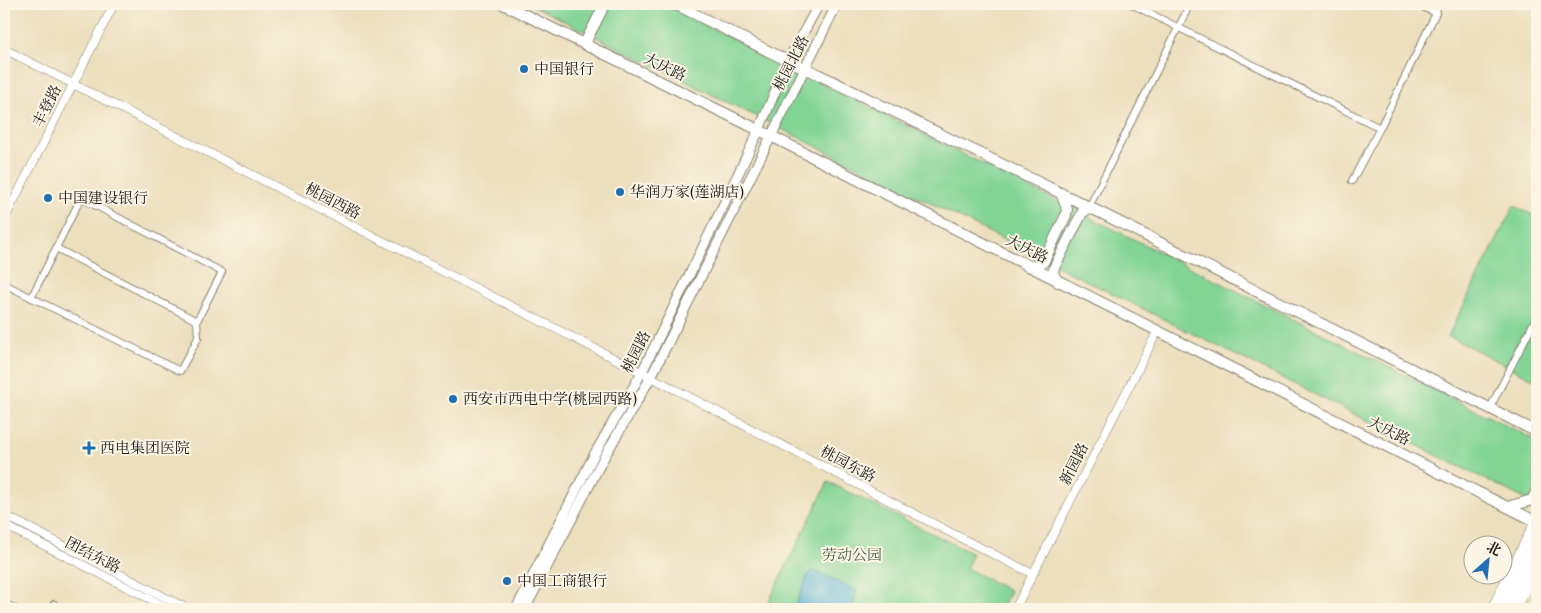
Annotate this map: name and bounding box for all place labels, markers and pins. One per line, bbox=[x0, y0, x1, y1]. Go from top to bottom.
place label: 中国银行 bbox=[534, 59, 594, 78]
marker: 中国银行 bbox=[518, 63, 530, 75]
place label: 华润万家(莲湖店) bbox=[630, 182, 744, 201]
marker: 华润万家(莲湖店) bbox=[614, 186, 626, 198]
place label: 中国建设银行 bbox=[58, 188, 148, 207]
marker: 中国建设银行 bbox=[42, 192, 54, 204]
place label: 西安市西电中学(桃园西路) bbox=[463, 389, 637, 408]
marker: 西安市西电中学(桃园西路) bbox=[447, 393, 459, 405]
place label: 西电集团医院 bbox=[100, 438, 190, 457]
marker: 西电集团医院 bbox=[82, 441, 96, 455]
place label: 中国工商银行 bbox=[517, 571, 607, 590]
marker: 中国工商银行 bbox=[501, 575, 513, 587]

